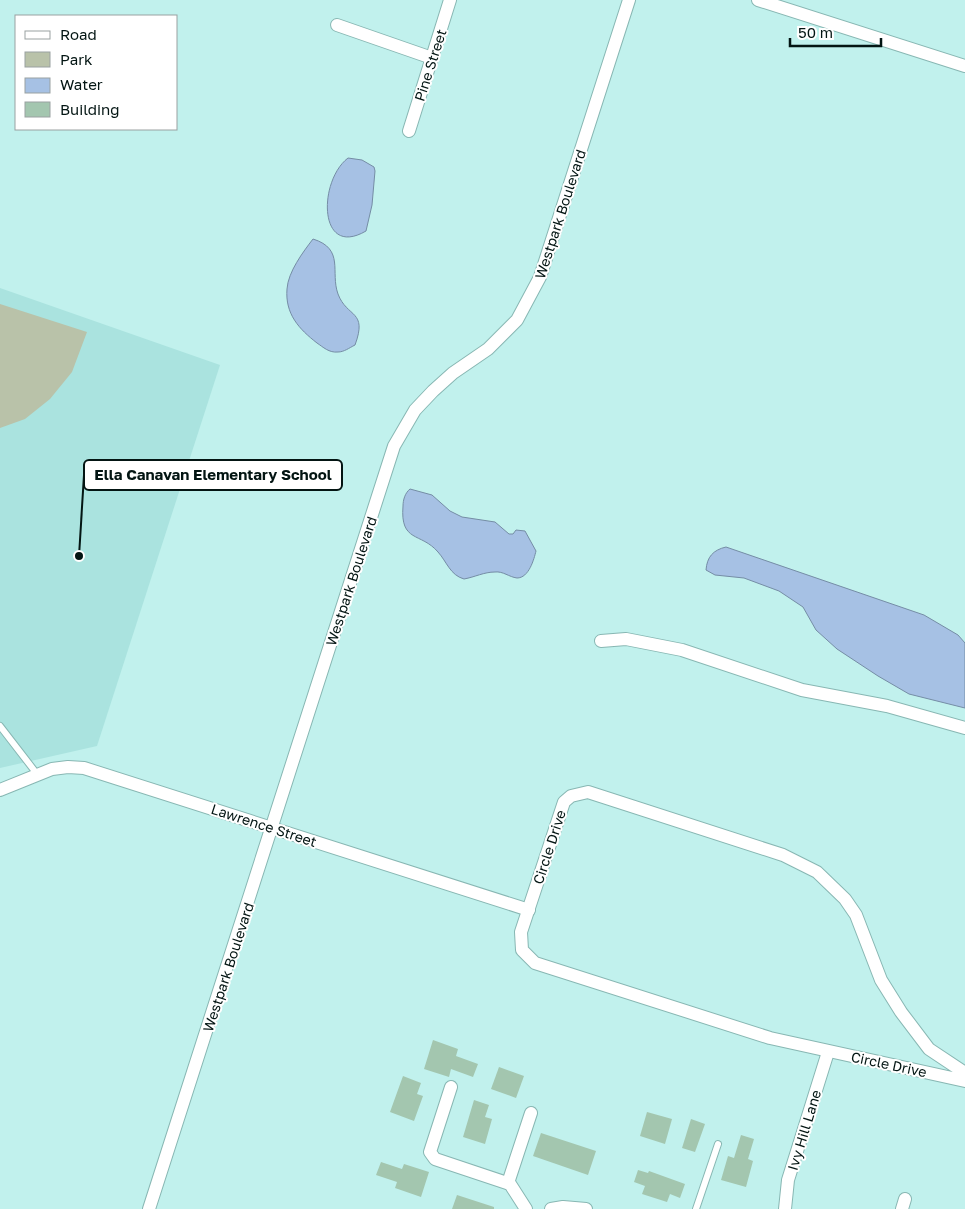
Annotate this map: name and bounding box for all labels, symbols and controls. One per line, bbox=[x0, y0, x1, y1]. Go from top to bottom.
legend bbox=[15, 15, 178, 130]
scale bar bbox=[790, 15, 881, 47]
text: 50 m bbox=[798, 23, 833, 41]
text: Road bbox=[60, 25, 97, 43]
street label: Pine Street bbox=[410, 27, 450, 103]
text: Park bbox=[60, 50, 93, 68]
text: Water bbox=[60, 75, 103, 93]
text: Building bbox=[60, 100, 120, 118]
street label: Westpark Boulevard bbox=[531, 147, 589, 281]
callout: Ella Canavan Elementary School bbox=[84, 460, 342, 490]
text: Ella Canavan Elementary School bbox=[94, 465, 332, 483]
street label: Westpark Boulevard bbox=[322, 514, 380, 648]
street label: Lawrence Street bbox=[209, 800, 319, 850]
street label: Circle Drive bbox=[529, 808, 569, 886]
street label: Westpark Boulevard bbox=[199, 900, 257, 1034]
street label: Circle Drive bbox=[850, 1048, 928, 1080]
street label: Ivy Hill Lane bbox=[784, 1088, 824, 1172]

